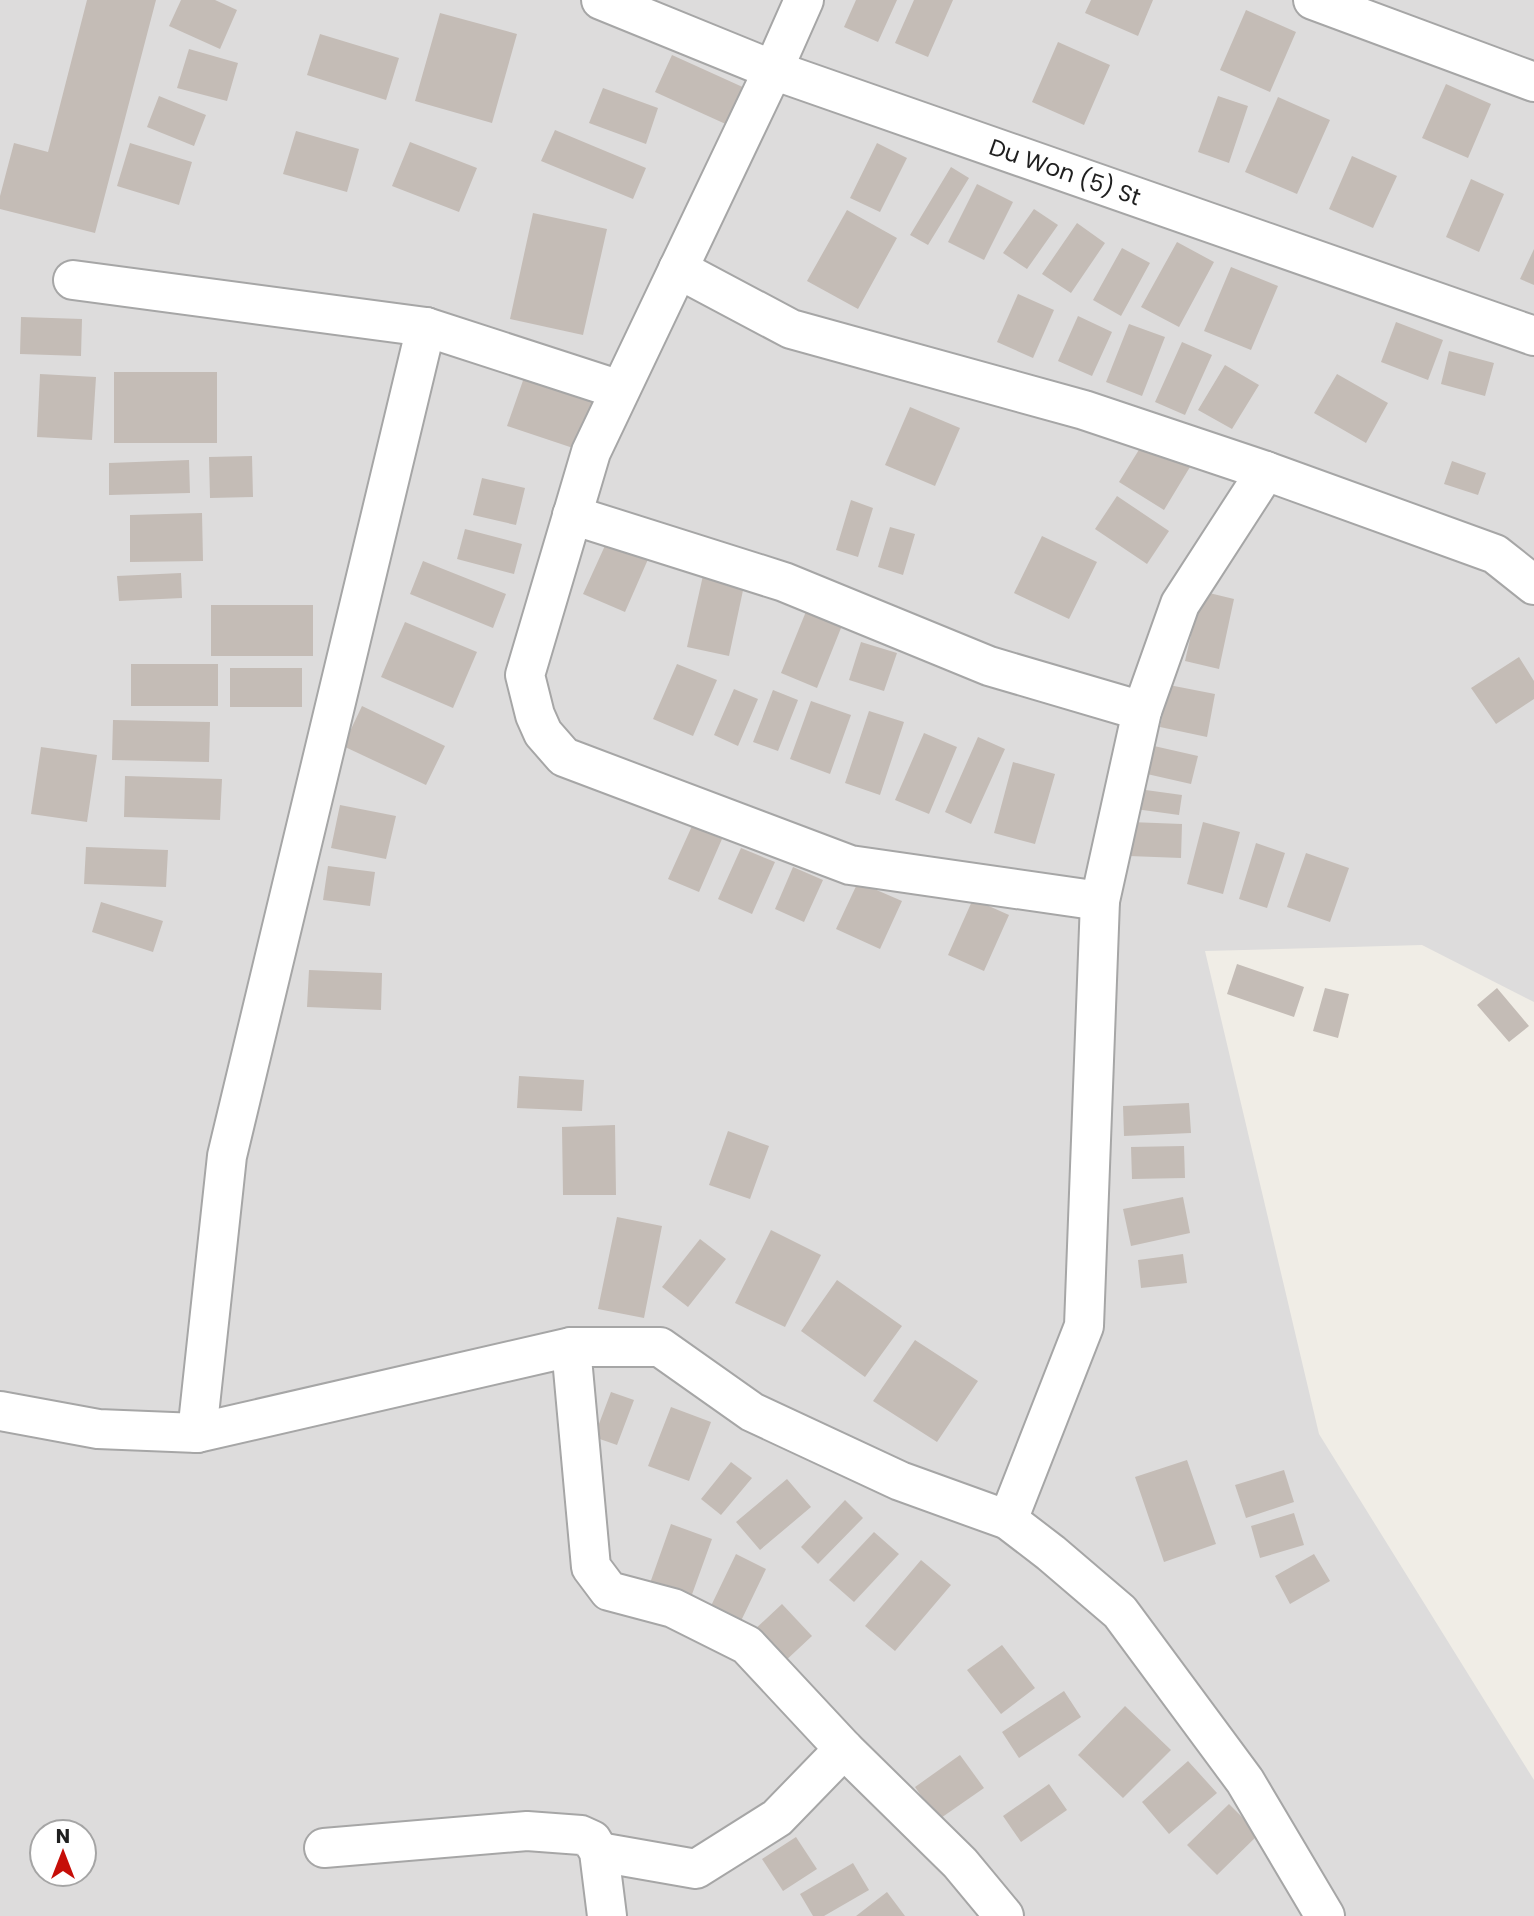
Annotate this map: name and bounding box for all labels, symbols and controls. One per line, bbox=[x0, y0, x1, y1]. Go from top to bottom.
street label: Du Won (5) St bbox=[985, 131, 1145, 213]
north arrow bbox=[28, 1818, 98, 1888]
text: N bbox=[56, 1823, 70, 1850]

